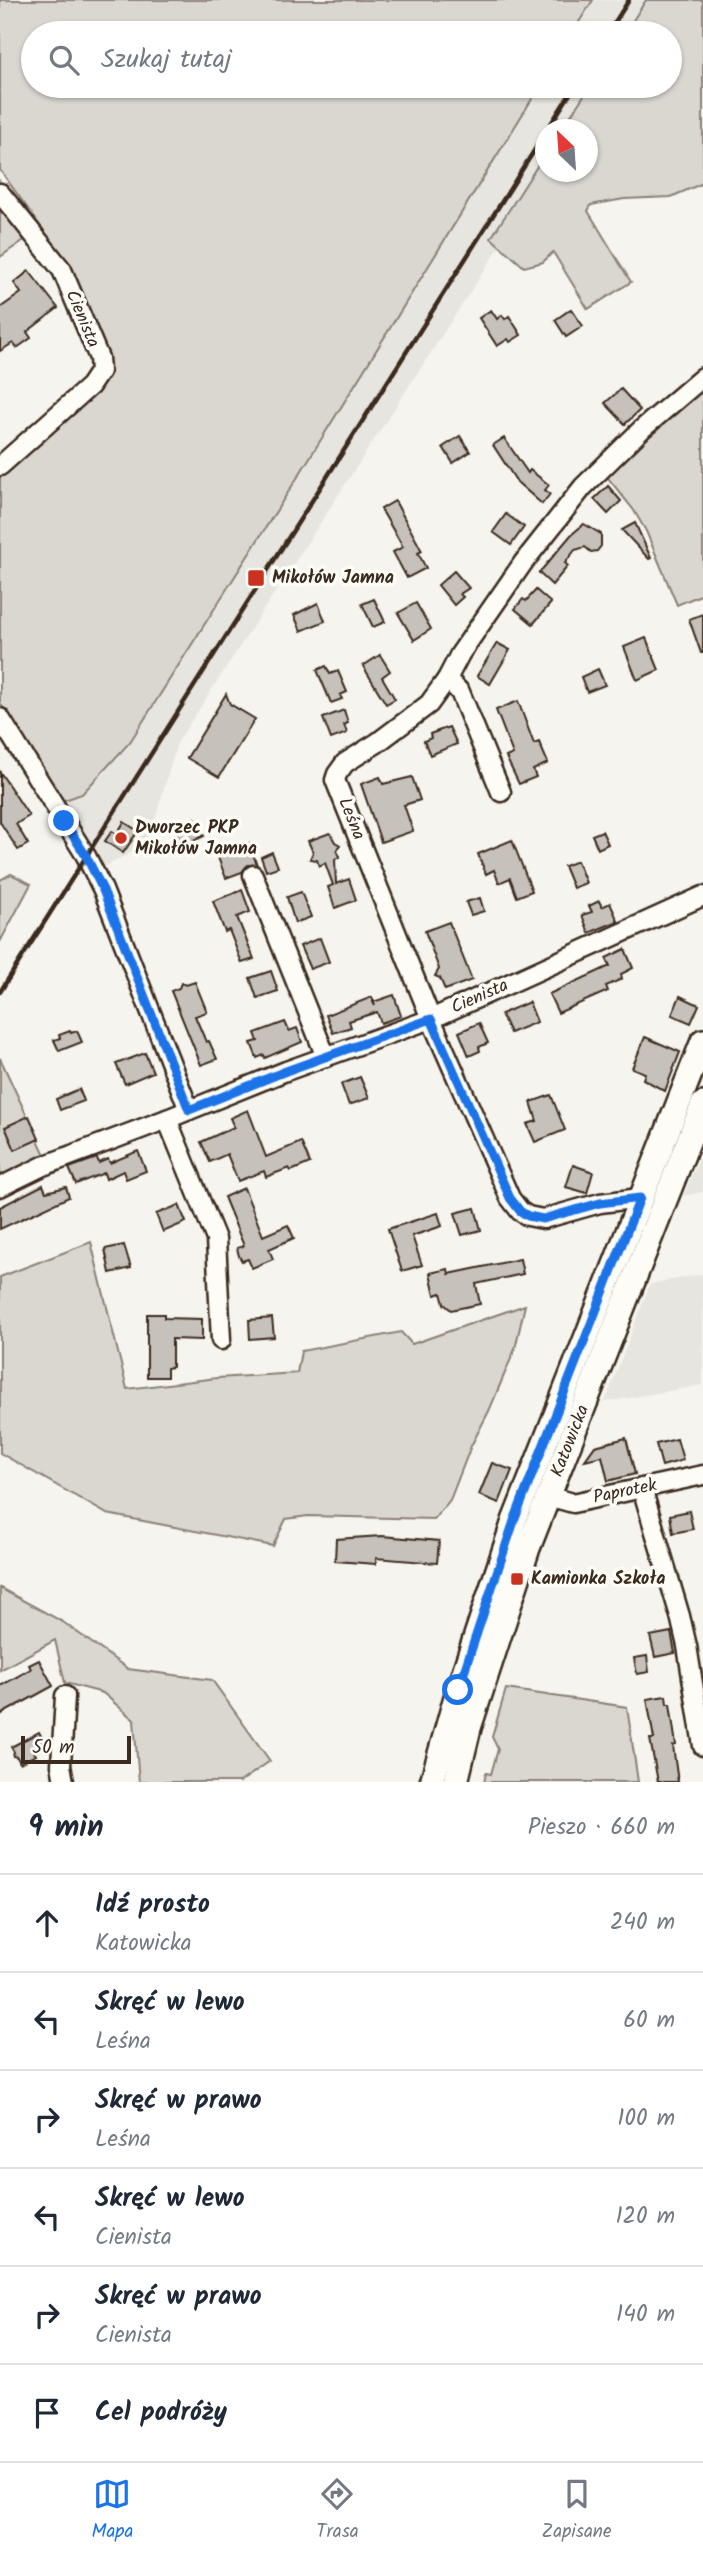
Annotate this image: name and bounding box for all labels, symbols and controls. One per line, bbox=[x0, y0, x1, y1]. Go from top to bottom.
search box bbox=[21, 21, 682, 98]
text: Szukaj tutaj bbox=[101, 39, 232, 81]
icon: search bbox=[45, 41, 83, 79]
north arrow bbox=[535, 119, 598, 182]
street label: Cienista bbox=[57, 286, 107, 352]
place label: Mikołów Jamna bbox=[272, 564, 394, 593]
marker: Mikołów Jamna bbox=[246, 568, 266, 588]
street label: Leśna bbox=[329, 793, 373, 845]
route end bbox=[48, 805, 79, 836]
place label: Dworzec PKP Mikołów Jamna bbox=[135, 814, 257, 864]
marker: Dworzec PKP Mikołów Jamna bbox=[113, 830, 129, 846]
street label: Cienista bbox=[447, 972, 513, 1022]
street label: Katowicka bbox=[543, 1401, 598, 1481]
street label: Paprotek bbox=[590, 1471, 660, 1513]
place label: Kamionka Szkoła bbox=[531, 1565, 665, 1594]
marker: Kamionka Szkoła bbox=[509, 1571, 525, 1587]
route start bbox=[442, 1674, 473, 1705]
scale bar bbox=[21, 1733, 131, 1765]
text: 50 m bbox=[32, 1733, 74, 1763]
text: 9 min bbox=[28, 1804, 104, 1852]
text: Pieszo · 660 m bbox=[528, 1810, 675, 1846]
text: Idź prosto bbox=[95, 1884, 210, 1926]
icon: ahead bbox=[28, 1904, 66, 1942]
text: 240 m bbox=[610, 1905, 675, 1941]
text: Katowicka bbox=[95, 1926, 191, 1962]
text: Skręć w lewo bbox=[95, 1982, 245, 2024]
icon: left bbox=[28, 2002, 66, 2040]
text: 60 m bbox=[623, 2003, 675, 2039]
text: Leśna bbox=[95, 2024, 151, 2060]
text: Skręć w prawo bbox=[95, 2080, 262, 2122]
icon: right bbox=[28, 2100, 66, 2138]
text: 100 m bbox=[617, 2101, 675, 2137]
text: Leśna bbox=[95, 2122, 151, 2158]
text: Skręć w lewo bbox=[95, 2178, 245, 2220]
icon: left bbox=[28, 2198, 66, 2236]
text: 120 m bbox=[615, 2199, 675, 2235]
text: Cienista bbox=[95, 2220, 172, 2256]
text: Skręć w prawo bbox=[95, 2276, 262, 2318]
icon: right bbox=[28, 2296, 66, 2334]
text: 140 m bbox=[616, 2297, 675, 2333]
text: Cienista bbox=[95, 2318, 172, 2354]
text: Cel podróży bbox=[95, 2392, 227, 2434]
icon: arrive bbox=[28, 2394, 66, 2432]
tab: Mapa bbox=[91, 2475, 133, 2547]
tab: Trasa bbox=[316, 2475, 359, 2547]
tab: Zapisane bbox=[542, 2475, 612, 2547]

